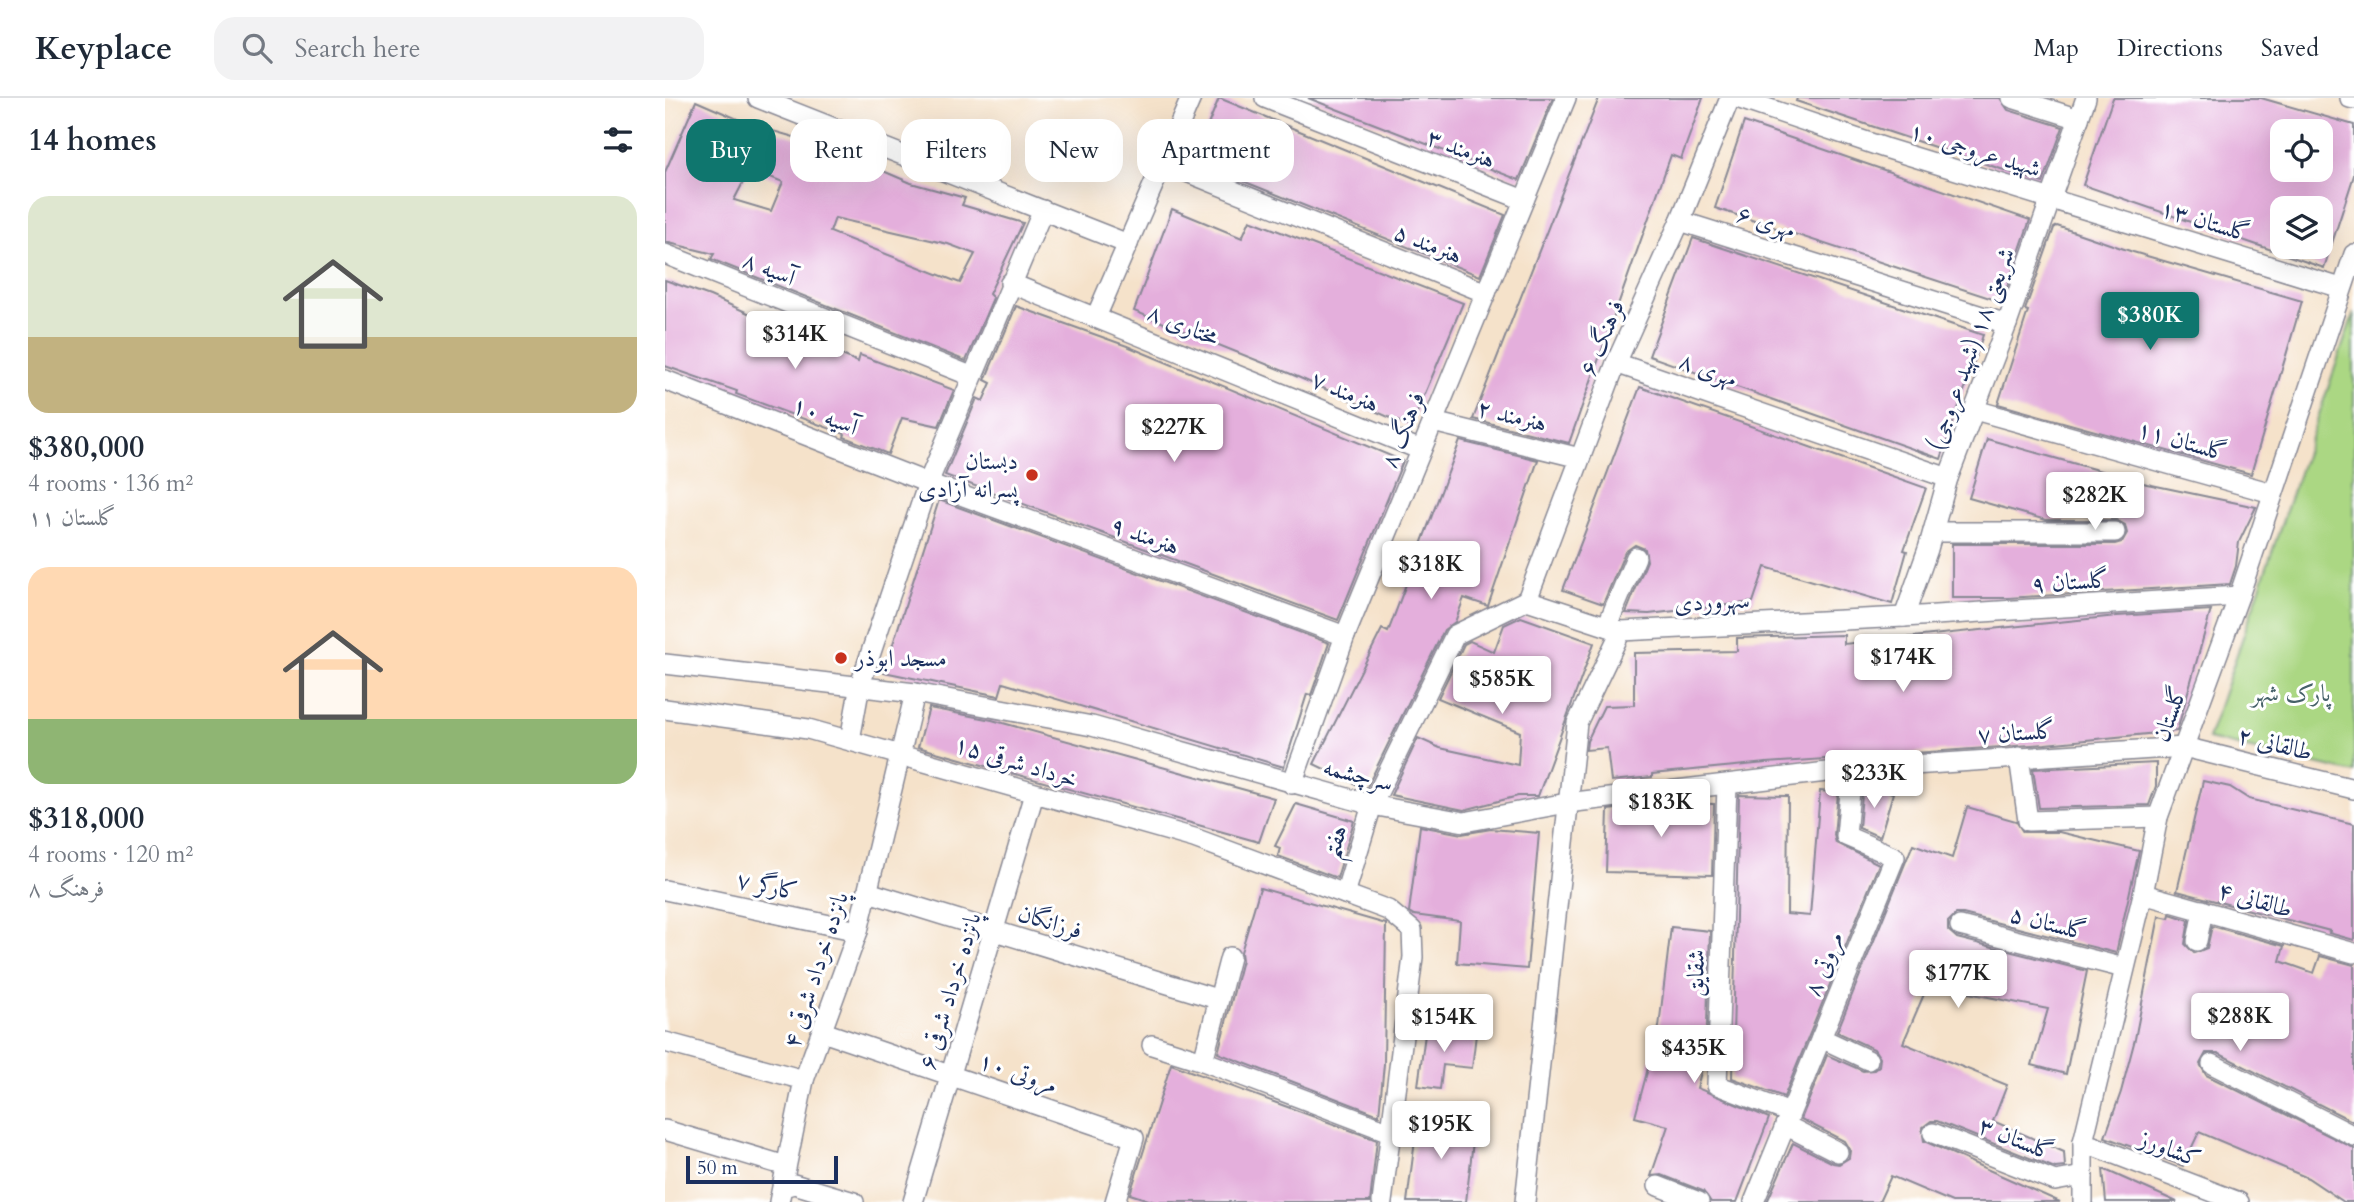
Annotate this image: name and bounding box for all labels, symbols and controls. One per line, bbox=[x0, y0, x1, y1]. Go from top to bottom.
search box bbox=[214, 17, 704, 80]
text: Keyplace bbox=[35, 26, 172, 71]
icon: search bbox=[238, 29, 276, 67]
text: Search here bbox=[294, 31, 420, 66]
text: Map bbox=[2033, 32, 2079, 65]
text: Directions bbox=[2117, 32, 2223, 65]
text: Saved bbox=[2261, 32, 2319, 65]
street label: شهید عروجی ۱۰ bbox=[1905, 114, 2045, 186]
chip: Buy bbox=[686, 119, 776, 182]
chip: Rent bbox=[790, 119, 887, 182]
chip: Filters bbox=[901, 119, 1011, 182]
chip: New bbox=[1025, 119, 1123, 182]
chip: Apartment bbox=[1137, 119, 1294, 182]
map controls bbox=[2270, 119, 2333, 259]
button: locate bbox=[2270, 119, 2333, 182]
text: 14 homes bbox=[28, 120, 157, 161]
icon: filters bbox=[599, 121, 637, 159]
street label: هنرمند ۳ bbox=[1422, 121, 1500, 177]
street label: گلستان ۱۳ bbox=[2156, 192, 2254, 250]
button: layers bbox=[2270, 196, 2333, 259]
street label: مهری ۶ bbox=[1733, 197, 1799, 247]
street label: هنرمند ۵ bbox=[1389, 215, 1467, 273]
icon: home bbox=[270, 241, 396, 367]
street label: شریعتی ۱۸ (شهید عروجی) bbox=[1919, 243, 2023, 455]
street label: آسیه ۸ bbox=[738, 244, 803, 296]
pin: $380K bbox=[2101, 292, 2199, 352]
street label: فرهنگ ۶ bbox=[1571, 295, 1633, 381]
street label: مختاری ۸ bbox=[1142, 296, 1224, 354]
text: $380K bbox=[2117, 299, 2183, 330]
pin: $314K bbox=[746, 312, 844, 371]
text: $314K bbox=[762, 318, 828, 349]
street label: مهری ۸ bbox=[1674, 344, 1742, 396]
street label: هنرمند ۷ bbox=[1306, 363, 1384, 421]
street label: فرهنگ ۸ bbox=[1373, 387, 1433, 473]
street label: آسیه ۱۰ bbox=[787, 388, 865, 445]
street label: هنرمند ۲ bbox=[1474, 391, 1550, 441]
pin: $227K bbox=[1125, 404, 1223, 464]
text: $227K bbox=[1141, 411, 1207, 442]
street label: گلستان ۱۱ bbox=[2133, 412, 2231, 470]
text: $380,000 bbox=[28, 427, 144, 468]
place label: دبستان پسرانه آزادی bbox=[918, 445, 1020, 507]
marker: دبستان پسرانه آزادی bbox=[1024, 467, 1040, 483]
text: 4 rooms · 136 m² bbox=[28, 468, 193, 499]
pin: $282K bbox=[2046, 472, 2144, 532]
text: $282K bbox=[2062, 479, 2128, 510]
text: گلستان ۱۱ bbox=[28, 502, 116, 533]
street label: هنرمند ۹ bbox=[1106, 508, 1184, 564]
pin: $318K bbox=[1382, 542, 1480, 601]
text: $318K bbox=[1398, 548, 1464, 579]
street label: گلستان ۹ bbox=[2030, 563, 2110, 601]
street label: سهروردی bbox=[1673, 584, 1751, 620]
icon: home bbox=[270, 612, 396, 738]
pin: $174K bbox=[1854, 634, 1952, 694]
text: $174K bbox=[1870, 641, 1936, 672]
place label: مسجد ابوذر bbox=[853, 642, 947, 675]
marker: مسجد ابوذر bbox=[833, 650, 849, 666]
pin: $585K bbox=[1453, 656, 1551, 716]
text: $585K bbox=[1469, 663, 1535, 694]
park label: پارک شهر bbox=[2249, 677, 2332, 710]
street label: گلستان bbox=[2145, 681, 2195, 747]
street label: گلستان ۷ bbox=[1976, 714, 2056, 752]
street label: طالقانی ۲ bbox=[2234, 719, 2316, 769]
street label: ۱۵ خرداد شرقی bbox=[950, 728, 1082, 796]
street label: سرچشمه bbox=[1320, 750, 1396, 800]
pin: $233K bbox=[1825, 750, 1923, 810]
text: $233K bbox=[1841, 757, 1907, 788]
pin: $183K bbox=[1612, 780, 1710, 839]
text: $183K bbox=[1628, 786, 1694, 817]
text: $318,000 bbox=[28, 798, 144, 839]
street label: هفتم bbox=[1314, 821, 1362, 865]
text: 4 rooms · 120 m² bbox=[28, 839, 193, 870]
street label: کارگر ۷ bbox=[733, 863, 801, 909]
text: فرهنگ ۸ bbox=[28, 873, 104, 904]
street label: طالقانی ۴ bbox=[2214, 874, 2296, 926]
street label: پانزده خرداد شرقی ۴ bbox=[775, 886, 857, 1052]
street label: فرزانگان bbox=[1014, 897, 1086, 947]
street label: گلستان ۵ bbox=[2006, 898, 2090, 948]
street label: پانزده خرداد شرقی ۶ bbox=[910, 907, 990, 1074]
street label: مروتی ۸ bbox=[1796, 927, 1852, 1001]
street label: شقایق bbox=[1679, 949, 1713, 997]
pin: $177K bbox=[1909, 950, 2007, 1010]
text: $177K bbox=[1925, 957, 1991, 988]
pin: $288K bbox=[2191, 993, 2289, 1053]
pin: $154K bbox=[1395, 995, 1493, 1054]
text: $288K bbox=[2207, 1000, 2273, 1031]
text: $154K bbox=[1411, 1001, 1477, 1032]
pin: $435K bbox=[1645, 1026, 1743, 1085]
text: $435K bbox=[1661, 1032, 1727, 1063]
street label: مروتی ۱۰ bbox=[974, 1044, 1062, 1102]
pin: $195K bbox=[1392, 1102, 1490, 1161]
text: $195K bbox=[1408, 1108, 1474, 1139]
street label: گلستان ۳ bbox=[1974, 1109, 2058, 1169]
street label: کشاورز bbox=[2132, 1121, 2206, 1176]
scale bar bbox=[686, 1153, 838, 1185]
text: 50 m bbox=[697, 1155, 738, 1181]

